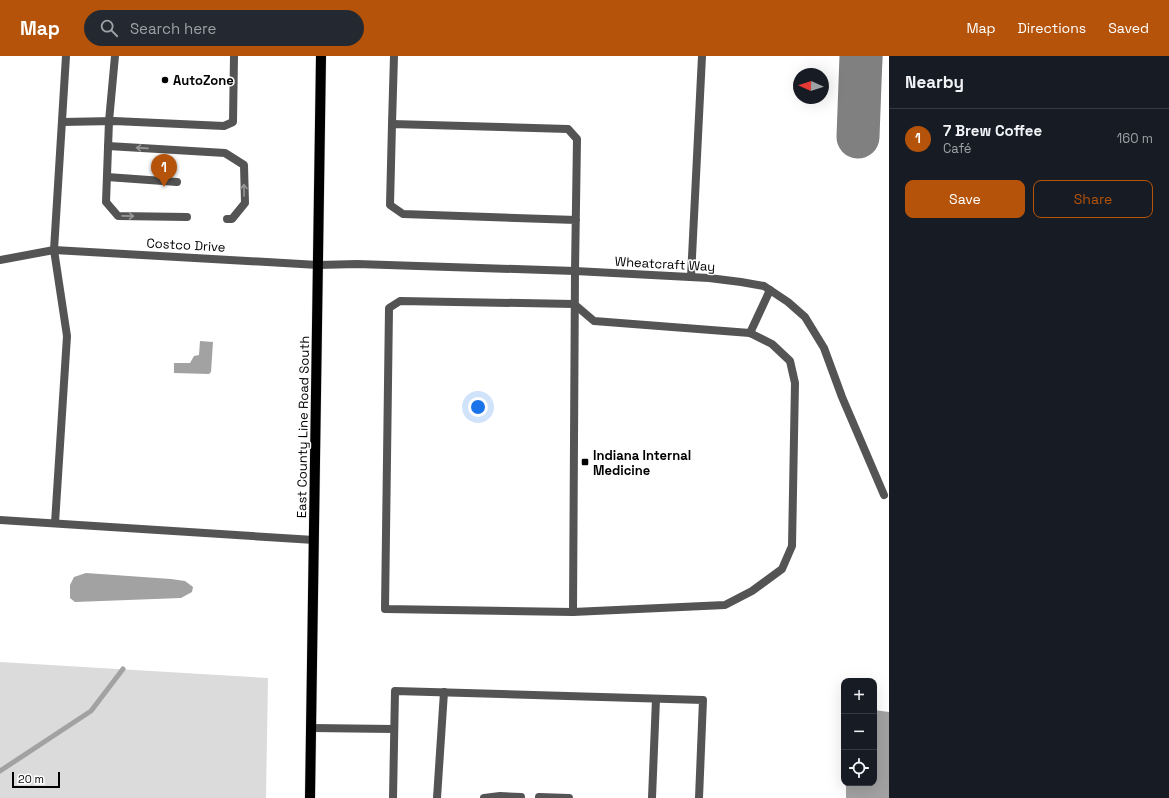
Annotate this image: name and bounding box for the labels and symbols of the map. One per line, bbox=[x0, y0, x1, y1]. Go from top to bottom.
north arrow bbox=[793, 68, 829, 104]
place label: AutoZone bbox=[173, 72, 234, 89]
marker: AutoZone bbox=[160, 75, 170, 85]
one-way arrow bbox=[136, 144, 149, 151]
pin: 1 bbox=[151, 154, 177, 187]
one-way arrow bbox=[241, 184, 248, 197]
one-way arrow bbox=[121, 212, 134, 220]
street label: Costco Drive bbox=[146, 234, 226, 256]
street label: Wheatcraft Way bbox=[614, 253, 716, 275]
street label: East County Line Road South bbox=[293, 336, 313, 518]
your location bbox=[468, 397, 488, 417]
place label: Indiana Internal Medicine bbox=[593, 447, 691, 479]
marker: Indiana Internal Medicine bbox=[580, 457, 590, 467]
scale bar bbox=[12, 770, 60, 789]

